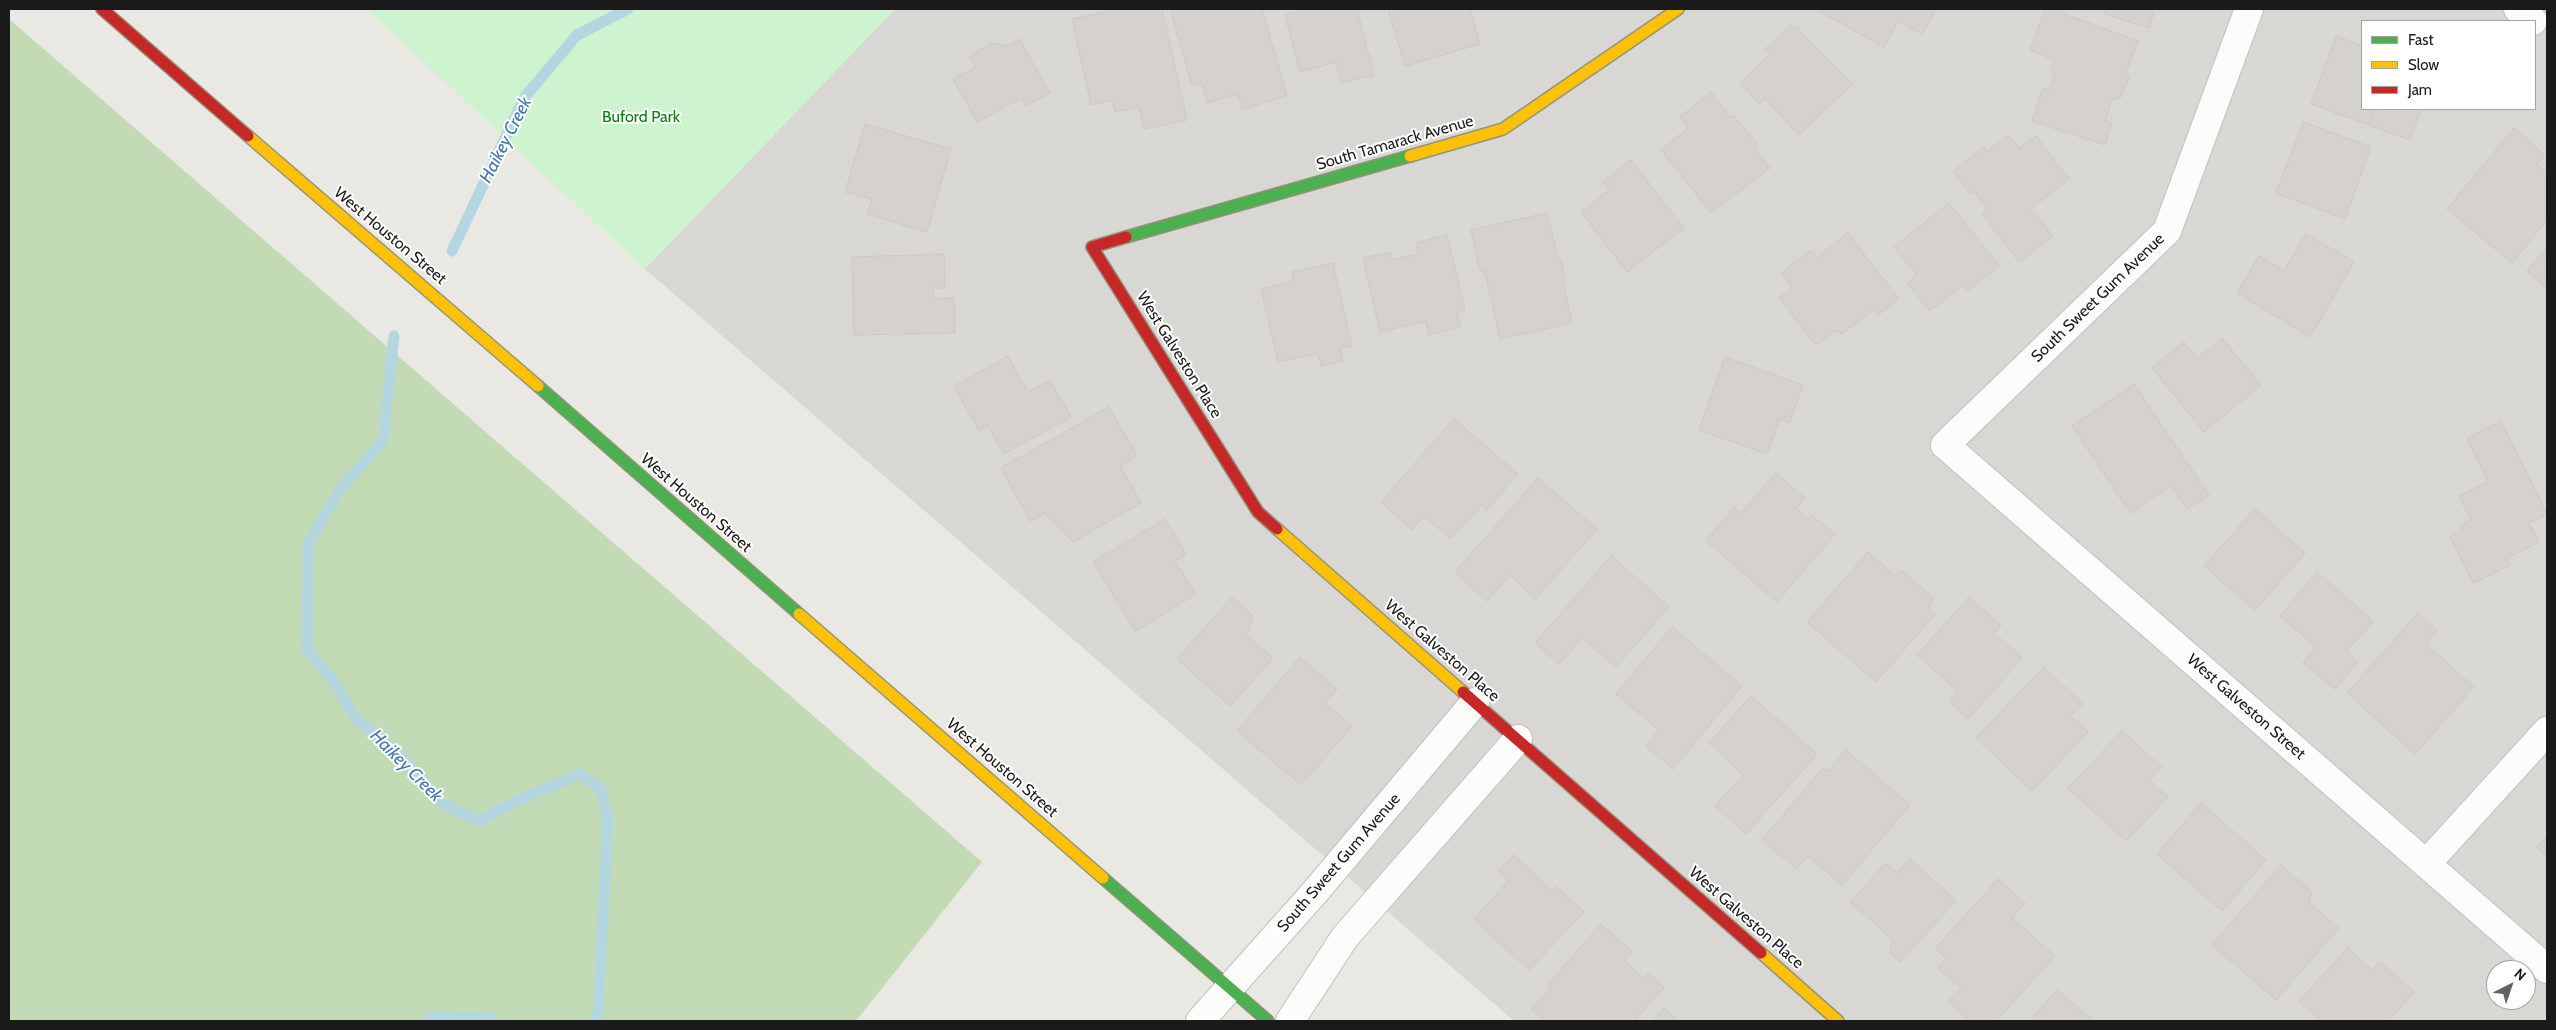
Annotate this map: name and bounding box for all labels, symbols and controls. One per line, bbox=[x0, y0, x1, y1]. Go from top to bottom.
legend bbox=[2361, 20, 2536, 110]
text: Fast bbox=[2408, 31, 2433, 49]
text: Slow bbox=[2408, 56, 2439, 74]
text: Jam bbox=[2408, 81, 2432, 99]
water label: Haikey Creek bbox=[475, 94, 537, 186]
park label: Buford Park bbox=[602, 107, 680, 127]
street label: South Tamarack Avenue bbox=[1314, 111, 1476, 175]
street label: West Houston Street bbox=[330, 183, 450, 289]
street label: South Sweet Gum Avenue bbox=[2027, 229, 2169, 367]
street label: West Galveston Place bbox=[1132, 288, 1226, 422]
street label: West Houston Street bbox=[636, 450, 756, 556]
street label: West Galveston Place bbox=[1381, 596, 1503, 706]
street label: West Galveston Street bbox=[2183, 650, 2309, 764]
street label: West Houston Street bbox=[942, 715, 1062, 821]
water label: Haikey Creek bbox=[365, 725, 447, 807]
street label: South Sweet Gum Avenue bbox=[1273, 790, 1405, 936]
street label: West Galveston Place bbox=[1685, 863, 1807, 973]
north arrow bbox=[2486, 960, 2536, 1010]
text: N bbox=[2511, 964, 2530, 984]

